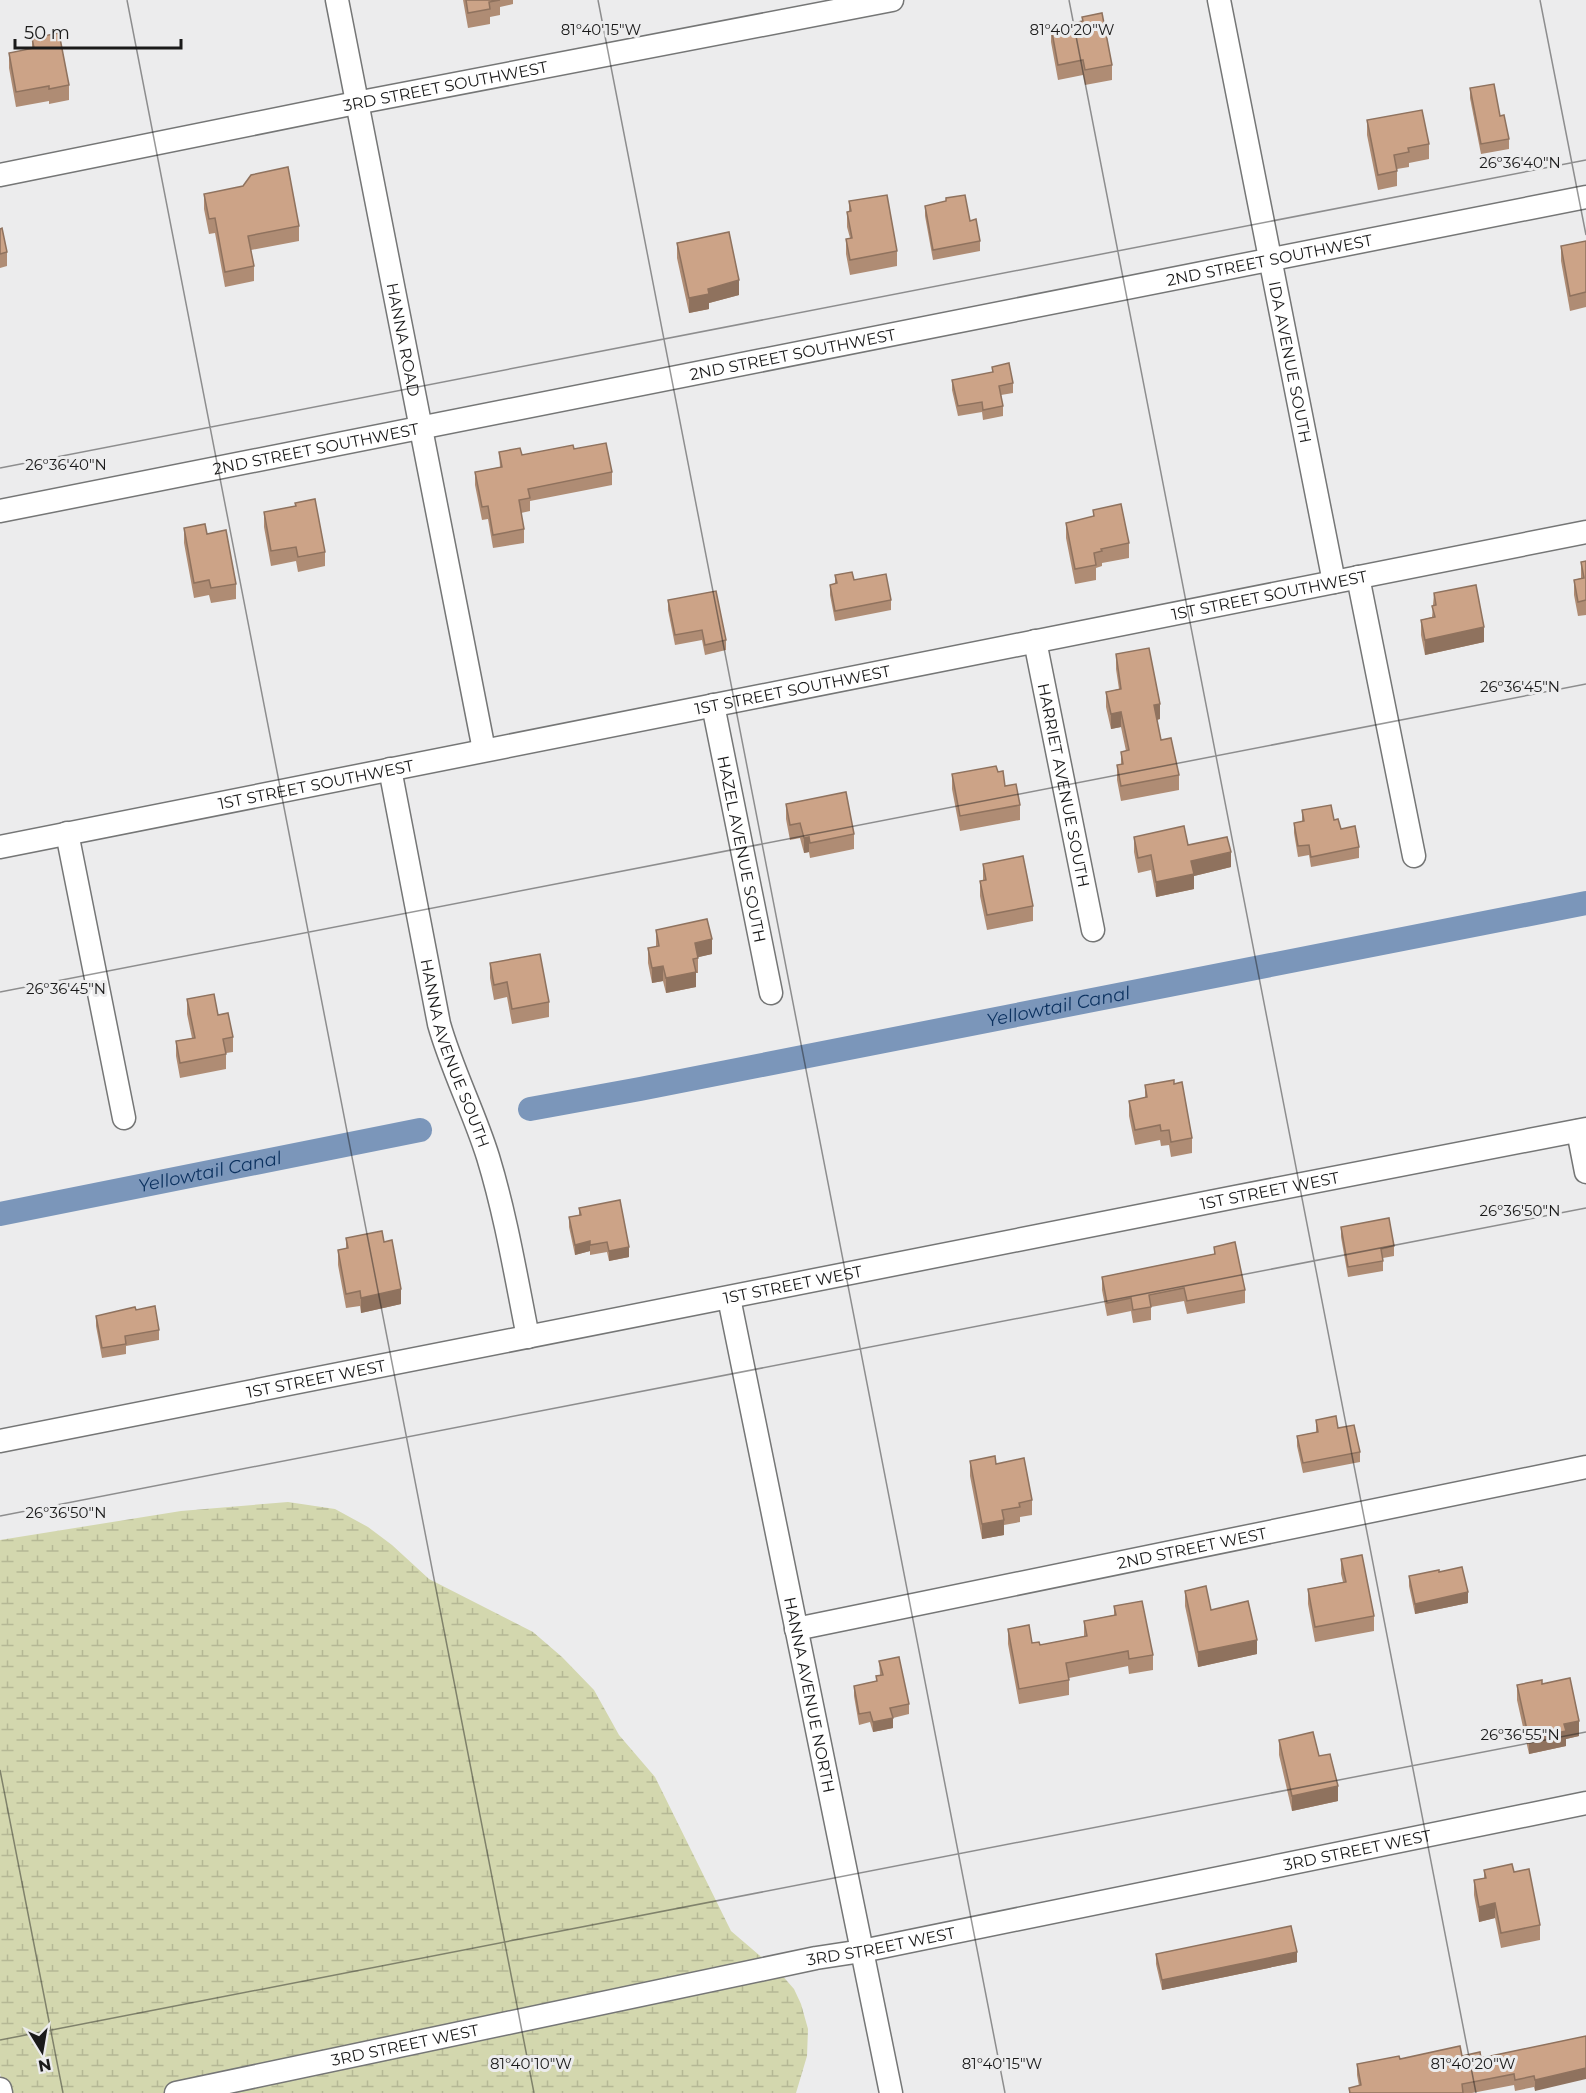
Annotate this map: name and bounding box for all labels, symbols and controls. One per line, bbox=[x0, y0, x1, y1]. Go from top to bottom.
scale bar bbox=[15, 12, 182, 50]
text: 81°40'15"W bbox=[561, 20, 642, 39]
text: 81°40'20"W bbox=[1030, 20, 1115, 39]
text: 50 m bbox=[24, 22, 70, 44]
street label: 3RD STREET SOUTHWEST bbox=[341, 57, 550, 115]
text: 26°36'40"N bbox=[1479, 153, 1561, 172]
street label: 2ND STREET SOUTHWEST bbox=[1165, 230, 1375, 289]
street label: IDA AVENUE SOUTH bbox=[1265, 279, 1316, 445]
street label: HANNA ROAD bbox=[383, 281, 424, 398]
street label: 2ND STREET SOUTHWEST bbox=[688, 324, 898, 384]
street label: 2ND STREET SOUTHWEST bbox=[211, 419, 421, 478]
text: 26°36'40"N bbox=[25, 455, 107, 474]
street label: 1ST STREET SOUTHWEST bbox=[1170, 566, 1369, 624]
street label: 1ST STREET SOUTHWEST bbox=[693, 661, 893, 718]
text: 26°36'45"N bbox=[1480, 677, 1560, 696]
street label: HARRIET AVENUE SOUTH bbox=[1034, 681, 1094, 889]
street label: HAZEL AVENUE SOUTH bbox=[714, 754, 770, 944]
street label: 1ST STREET SOUTHWEST bbox=[216, 755, 416, 813]
street label: HANNA AVENUE SOUTH bbox=[417, 957, 494, 1150]
text: 26°36'45"N bbox=[26, 979, 106, 998]
water label: Yellowtail Canal bbox=[985, 982, 1132, 1032]
water label: Yellowtail Canal bbox=[136, 1147, 284, 1197]
street label: 1ST STREET WEST bbox=[1198, 1167, 1341, 1213]
text: 26°36'50"N bbox=[1480, 1201, 1560, 1220]
street label: 1ST STREET WEST bbox=[722, 1261, 865, 1307]
street label: 1ST STREET WEST bbox=[245, 1355, 388, 1402]
text: 26°36'50"N bbox=[26, 1503, 106, 1522]
street label: 2ND STREET WEST bbox=[1115, 1523, 1269, 1572]
street label: HANNA AVENUE NORTH bbox=[781, 1595, 839, 1794]
text: 26°36'55"N bbox=[1480, 1725, 1560, 1744]
street label: 3RD STREET WEST bbox=[1282, 1825, 1434, 1874]
street label: 3RD STREET WEST bbox=[805, 1923, 957, 1969]
street label: 3RD STREET WEST bbox=[329, 2020, 481, 2070]
north arrow bbox=[12, 2021, 72, 2081]
text: 81°40'10"W bbox=[490, 2054, 572, 2073]
text: 81°40'15"W bbox=[962, 2054, 1043, 2073]
text: 81°40'20"W bbox=[1431, 2054, 1516, 2073]
text: N bbox=[37, 2055, 53, 2076]

